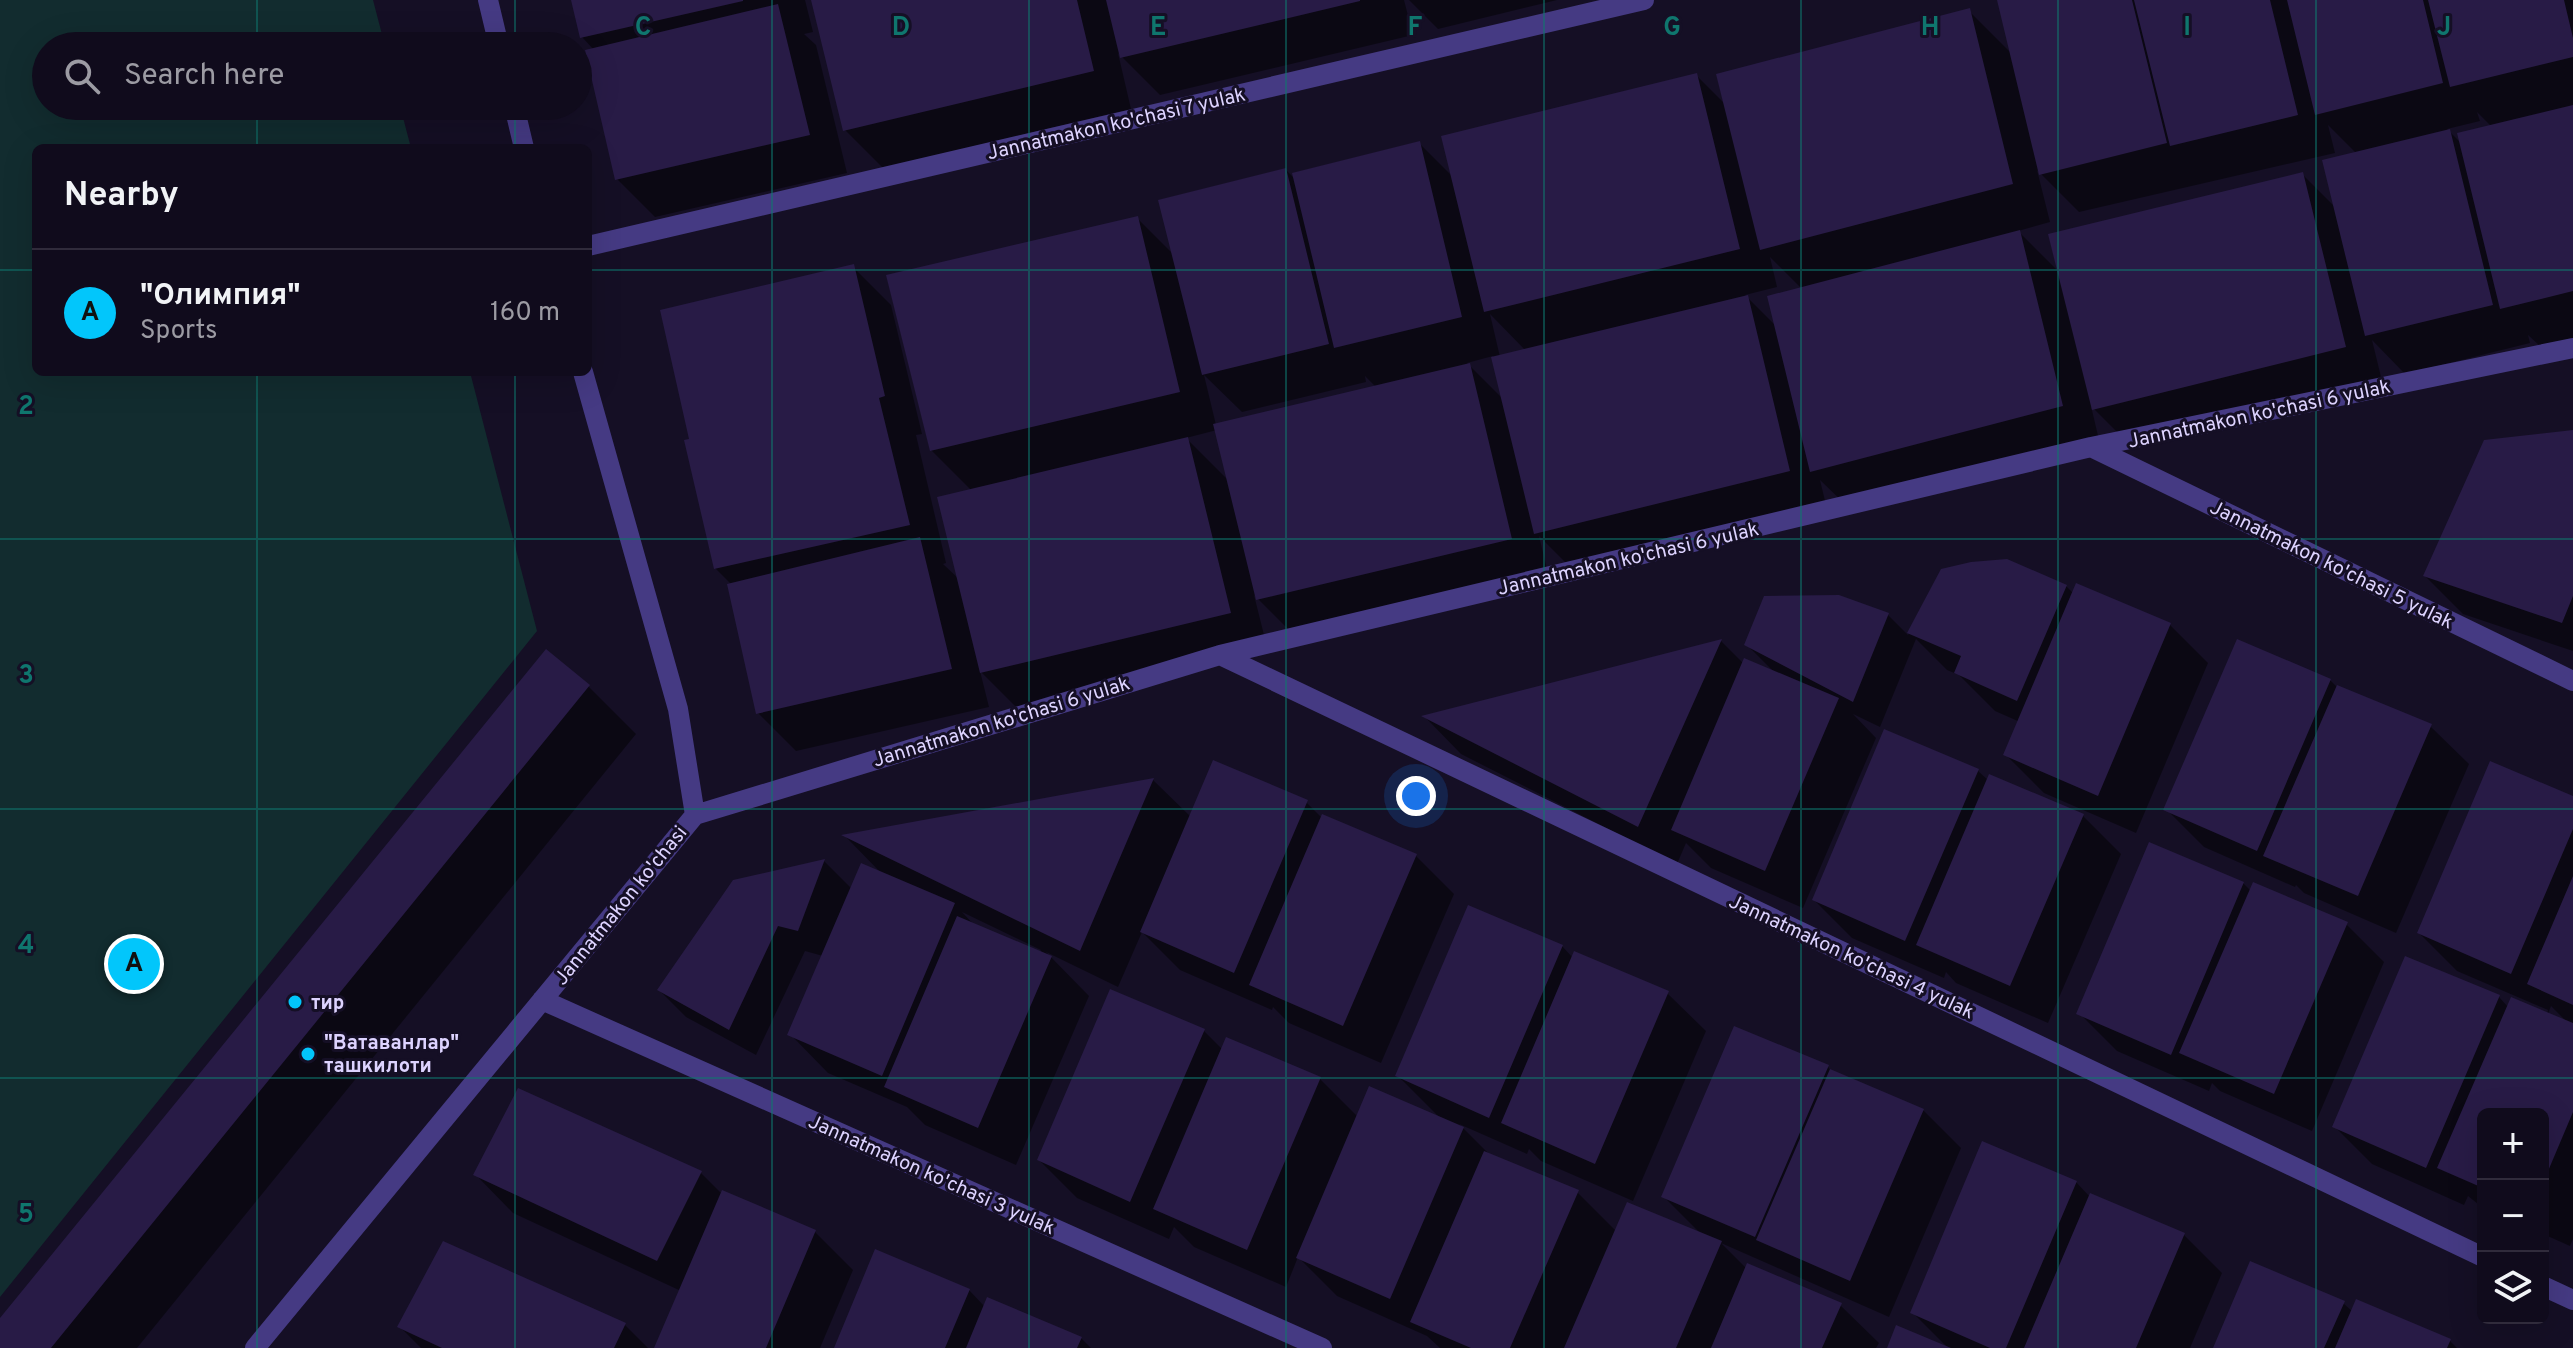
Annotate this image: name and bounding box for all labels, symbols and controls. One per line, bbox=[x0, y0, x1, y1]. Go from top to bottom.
text: C bbox=[635, 12, 651, 45]
text: D bbox=[892, 12, 910, 45]
text: E bbox=[1150, 12, 1166, 45]
text: F bbox=[1408, 12, 1423, 45]
text: G bbox=[1663, 12, 1681, 45]
text: H bbox=[1921, 12, 1939, 45]
text: I bbox=[2183, 12, 2191, 45]
text: J bbox=[2437, 12, 2451, 45]
search box bbox=[32, 32, 592, 120]
icon: search bbox=[60, 54, 104, 98]
text: Search here bbox=[124, 58, 284, 95]
street label: Jannatmakon ko'chasi 7 yulak bbox=[985, 83, 1248, 167]
text: Nearby bbox=[64, 175, 179, 218]
text: "Олимпия" bbox=[140, 278, 301, 315]
text: A bbox=[81, 297, 99, 330]
text: 160 m bbox=[490, 297, 560, 330]
text: Sports bbox=[140, 315, 217, 348]
street label: Jannatmakon ko'chasi 6 yulak bbox=[2126, 374, 2393, 455]
text: 2 bbox=[18, 391, 34, 424]
street label: Jannatmakon ko'chasi 5 yulak bbox=[2205, 495, 2457, 636]
street label: Jannatmakon ko'chasi 6 yulak bbox=[1495, 517, 1762, 603]
text: 3 bbox=[18, 660, 34, 693]
street label: Jannatmakon ko'chasi 6 yulak bbox=[870, 671, 1133, 774]
your location bbox=[1396, 776, 1436, 816]
street label: Jannatmakon ko'chasi bbox=[549, 821, 694, 991]
street label: Jannatmakon ko'chasi 4 yulak bbox=[1724, 889, 1978, 1026]
text: 4 bbox=[18, 930, 34, 963]
pin: A bbox=[108, 934, 160, 994]
place label: тир bbox=[311, 991, 344, 1017]
marker: тир bbox=[286, 993, 304, 1011]
place label: "Ватаванлар" ташкилоти bbox=[324, 1031, 459, 1080]
marker: "Ватаванлар" ташкилоти bbox=[299, 1045, 317, 1063]
map controls bbox=[2477, 1108, 2549, 1324]
button: + bbox=[2477, 1108, 2549, 1180]
street label: Jannatmakon ko'chasi 3 yulak bbox=[804, 1110, 1059, 1242]
button: − bbox=[2477, 1180, 2549, 1252]
text: 5 bbox=[18, 1199, 34, 1232]
button: layers bbox=[2477, 1252, 2549, 1324]

